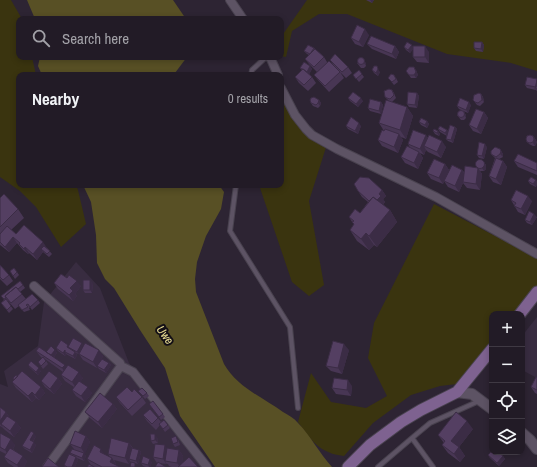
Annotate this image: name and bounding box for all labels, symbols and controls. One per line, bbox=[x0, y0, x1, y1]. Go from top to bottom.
search box bbox=[16, 16, 284, 60]
icon: search bbox=[30, 27, 52, 49]
text: Search here bbox=[62, 28, 129, 49]
text: Nearby bbox=[32, 87, 79, 110]
text: 0 results bbox=[228, 90, 268, 107]
map controls bbox=[489, 311, 525, 455]
button: + bbox=[489, 311, 525, 347]
water label: Uwe bbox=[153, 322, 177, 348]
button: − bbox=[489, 347, 525, 383]
button: locate bbox=[489, 383, 525, 419]
button: layers bbox=[489, 419, 525, 455]

